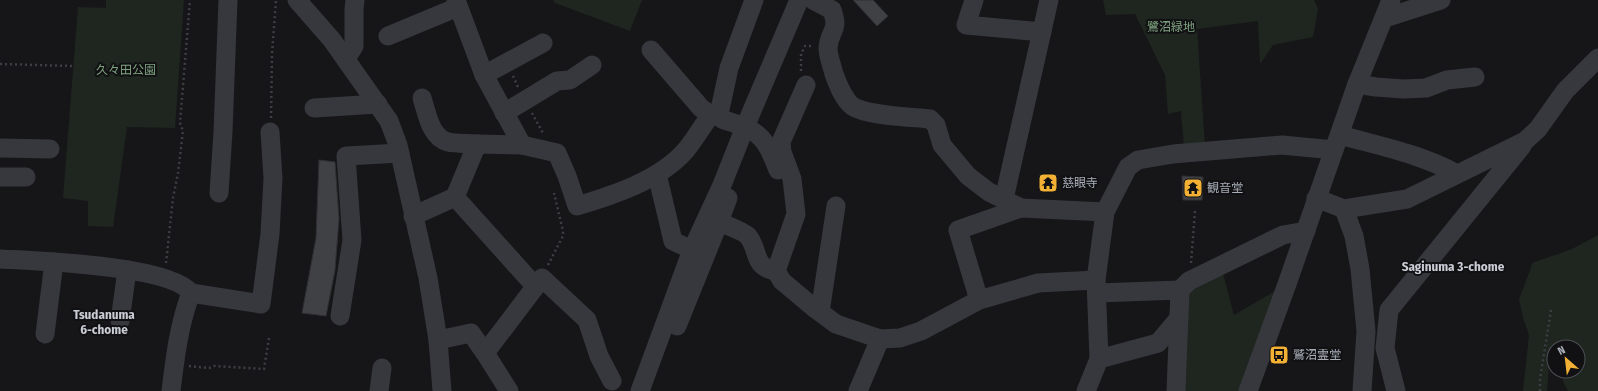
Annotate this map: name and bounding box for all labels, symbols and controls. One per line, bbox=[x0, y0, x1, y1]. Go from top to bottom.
park label: 鷺沼緑地 bbox=[1147, 20, 1195, 34]
park label: 久々田公園 bbox=[96, 63, 156, 77]
temple icon: 慈眼寺 bbox=[1037, 172, 1059, 194]
place label: 慈眼寺 bbox=[1062, 176, 1098, 190]
temple icon: 観音堂 bbox=[1182, 177, 1204, 199]
place label: 観音堂 bbox=[1207, 181, 1243, 195]
district label: Saginuma 3-chome bbox=[1402, 259, 1505, 274]
district label: Tsudanuma 6-chome bbox=[73, 307, 135, 337]
north arrow bbox=[1546, 339, 1586, 379]
text: N bbox=[1556, 343, 1568, 358]
bus stop icon: 鷲沼霊堂 bbox=[1268, 344, 1290, 366]
place label: 鷲沼霊堂 bbox=[1293, 348, 1341, 362]

